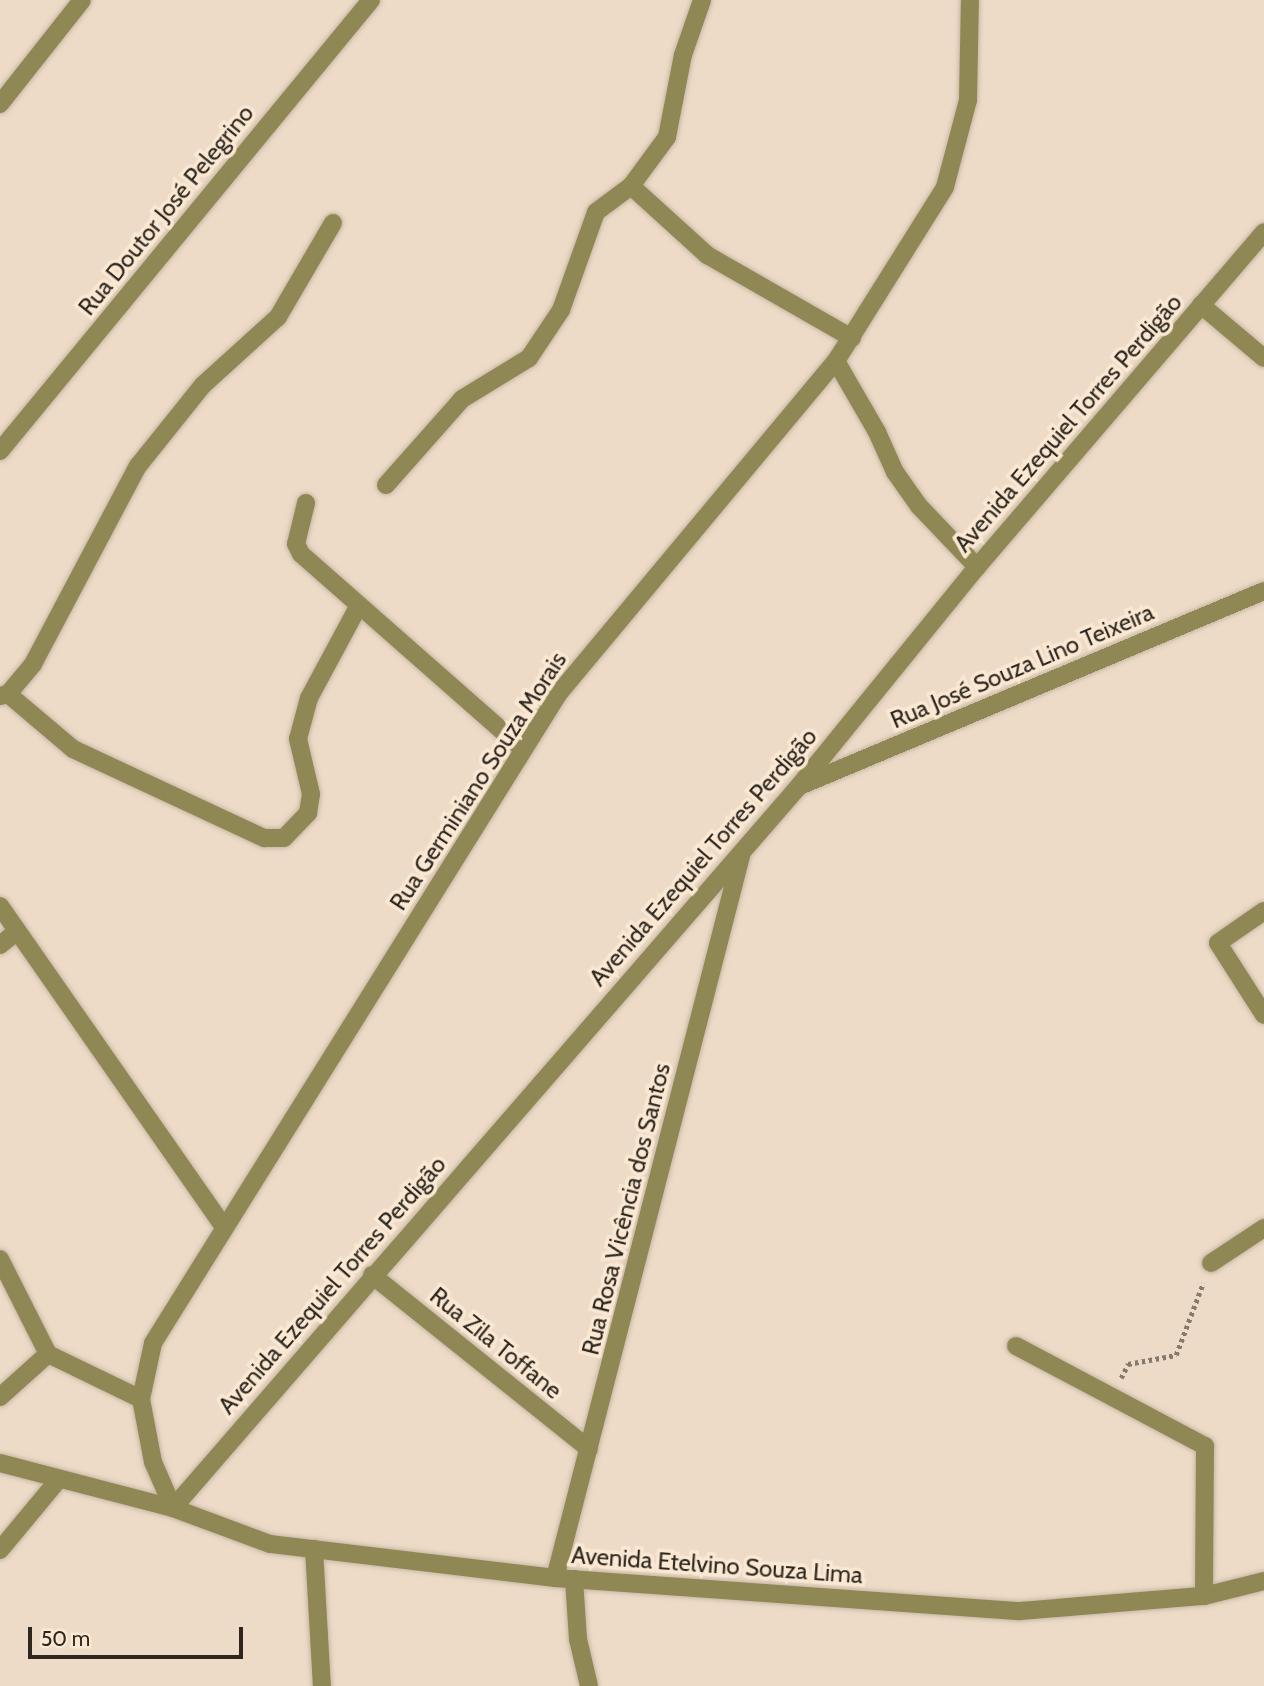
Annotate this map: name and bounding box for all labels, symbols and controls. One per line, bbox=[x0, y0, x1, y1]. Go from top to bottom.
street label: Rua Doutor José Pelegrino bbox=[72, 99, 260, 321]
street label: Avenida Ezequiel Torres Perdigão bbox=[948, 288, 1188, 558]
street label: Rua José Souza Lino Teixeira bbox=[886, 597, 1158, 735]
street label: Rua Germiniano Souza Morais bbox=[384, 646, 572, 916]
street label: Avenida Ezequiel Torres Perdigão bbox=[583, 722, 823, 992]
street label: Rua Rosa Vicência dos Santos bbox=[576, 1060, 676, 1358]
street label: Avenida Ezequiel Torres Perdigão bbox=[212, 1150, 452, 1420]
street label: Rua Zila Toffane bbox=[424, 1281, 568, 1405]
street label: Avenida Etelvino Souza Lima bbox=[570, 1540, 864, 1590]
scale bar bbox=[32, 1612, 247, 1656]
text: 50 m bbox=[41, 1626, 90, 1651]

